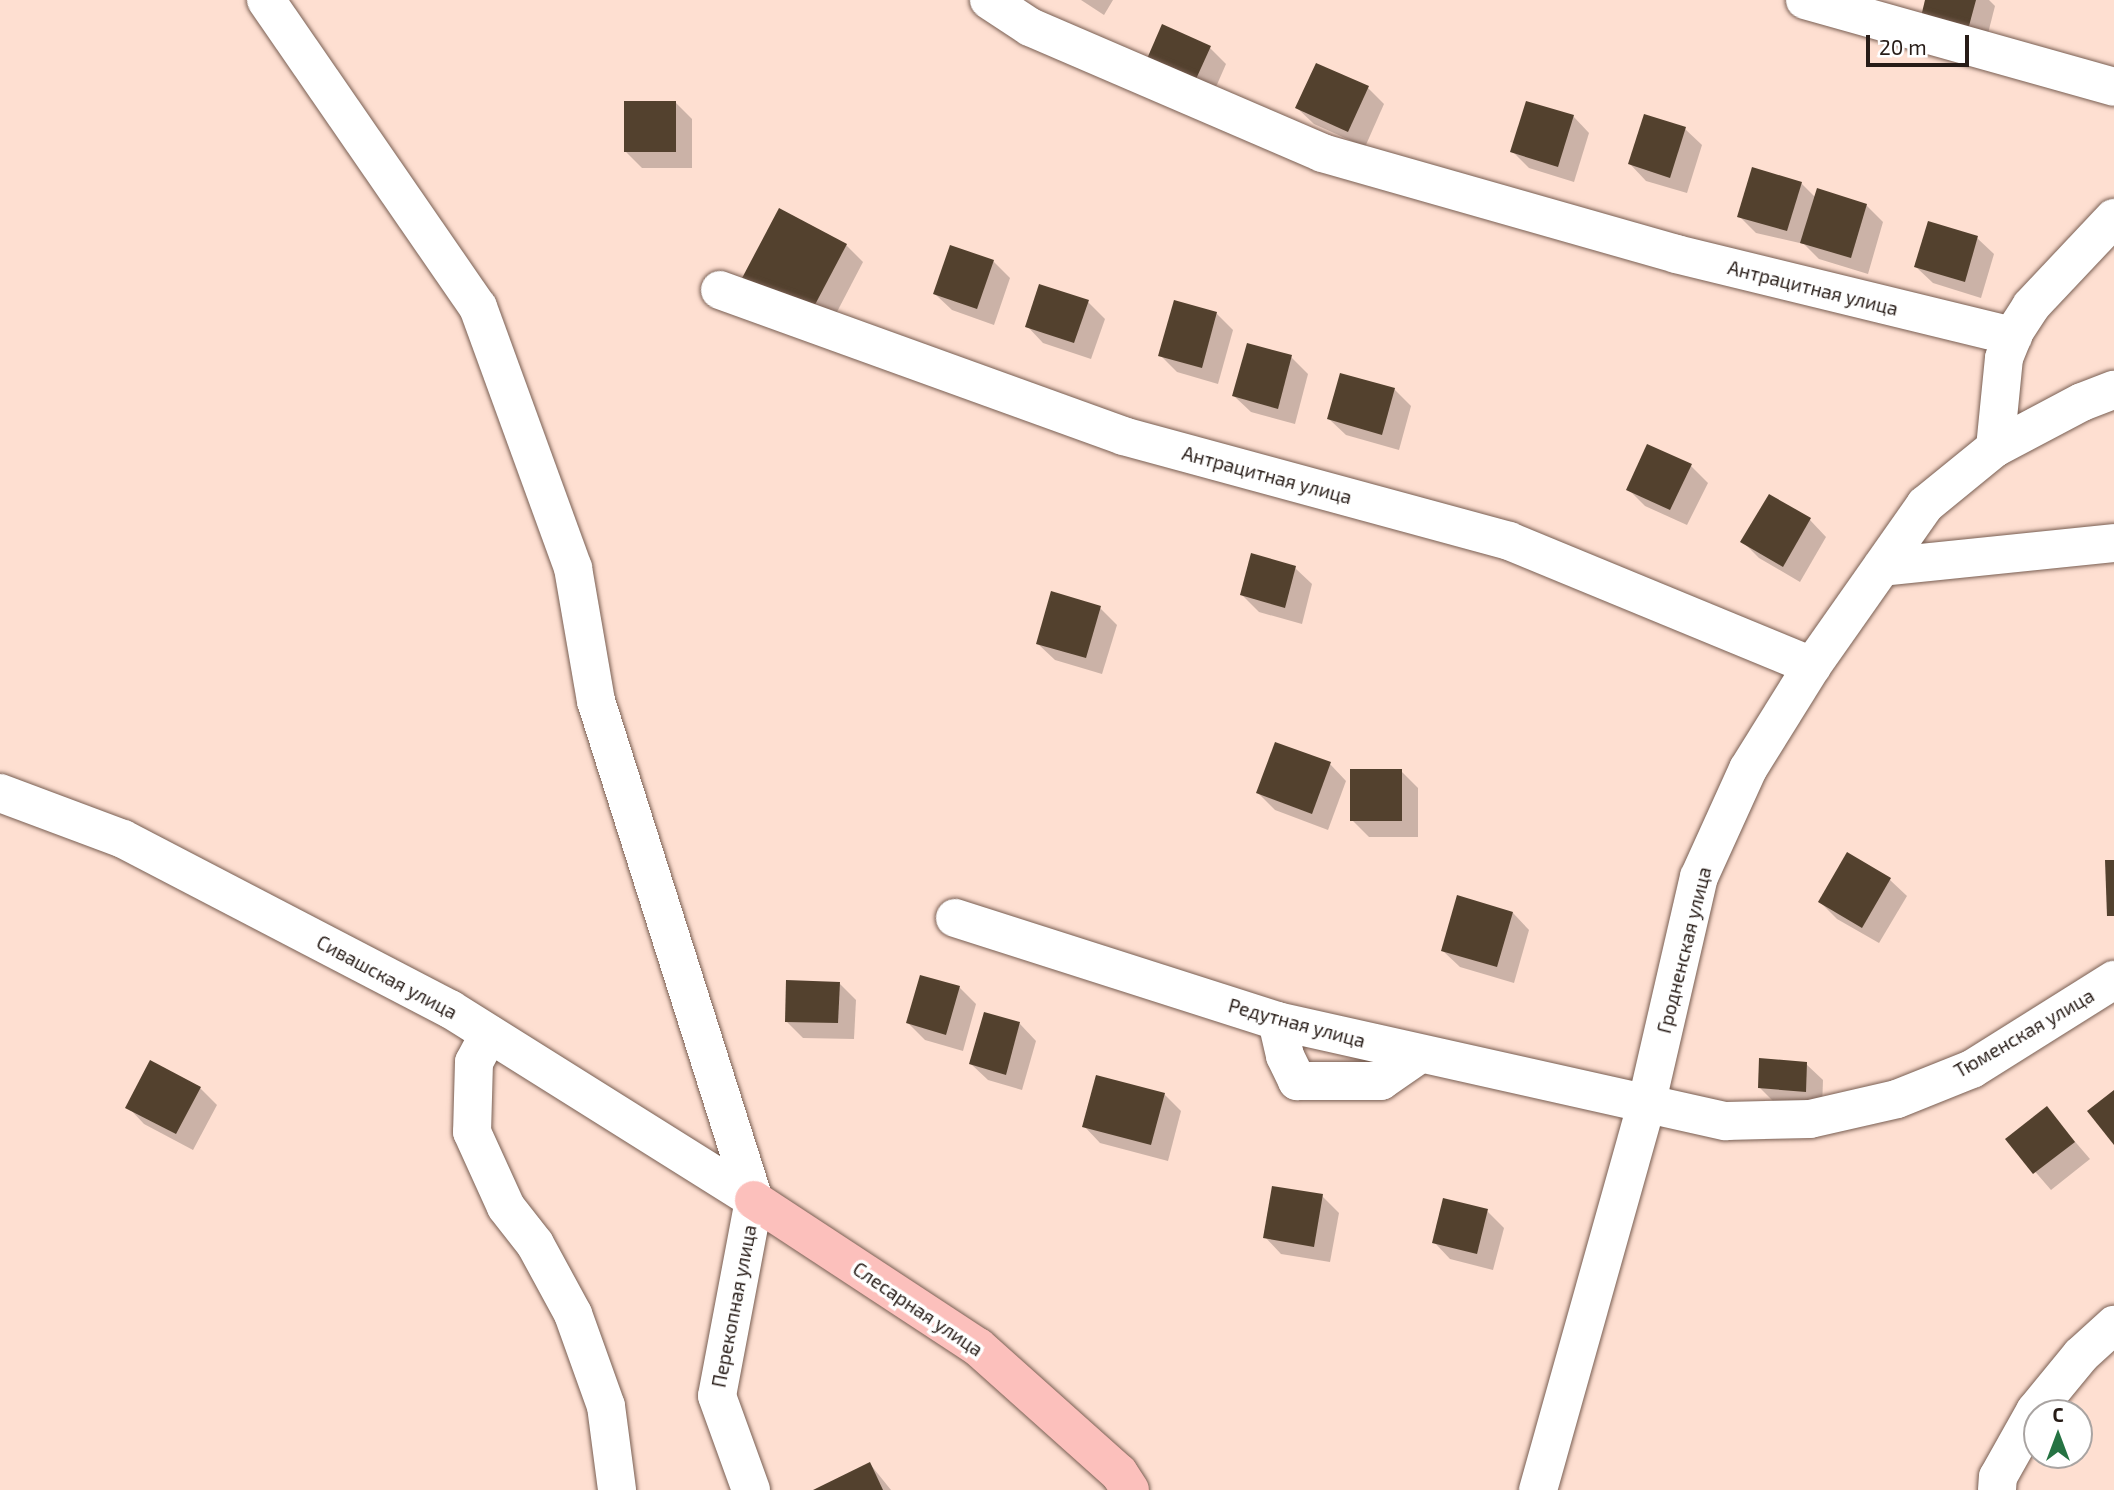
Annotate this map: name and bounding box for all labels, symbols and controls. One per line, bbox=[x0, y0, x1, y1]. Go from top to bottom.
scale bar bbox=[1869, 21, 1972, 65]
text: 20 m bbox=[1879, 34, 1927, 59]
street label: Антрацитная улица bbox=[1726, 256, 1900, 320]
street label: Антрацитная улица bbox=[1180, 441, 1354, 509]
street label: Гродненская улица bbox=[1652, 864, 1716, 1036]
street label: Сивашская улица bbox=[313, 930, 461, 1024]
street label: Тюменская улица bbox=[1950, 984, 2098, 1082]
street label: Редутная улица bbox=[1226, 994, 1368, 1052]
street label: Перекопная улица bbox=[707, 1223, 761, 1389]
street label: Слесарная улица bbox=[849, 1257, 987, 1361]
north arrow bbox=[2023, 1399, 2093, 1469]
text: С bbox=[2052, 1403, 2064, 1426]

